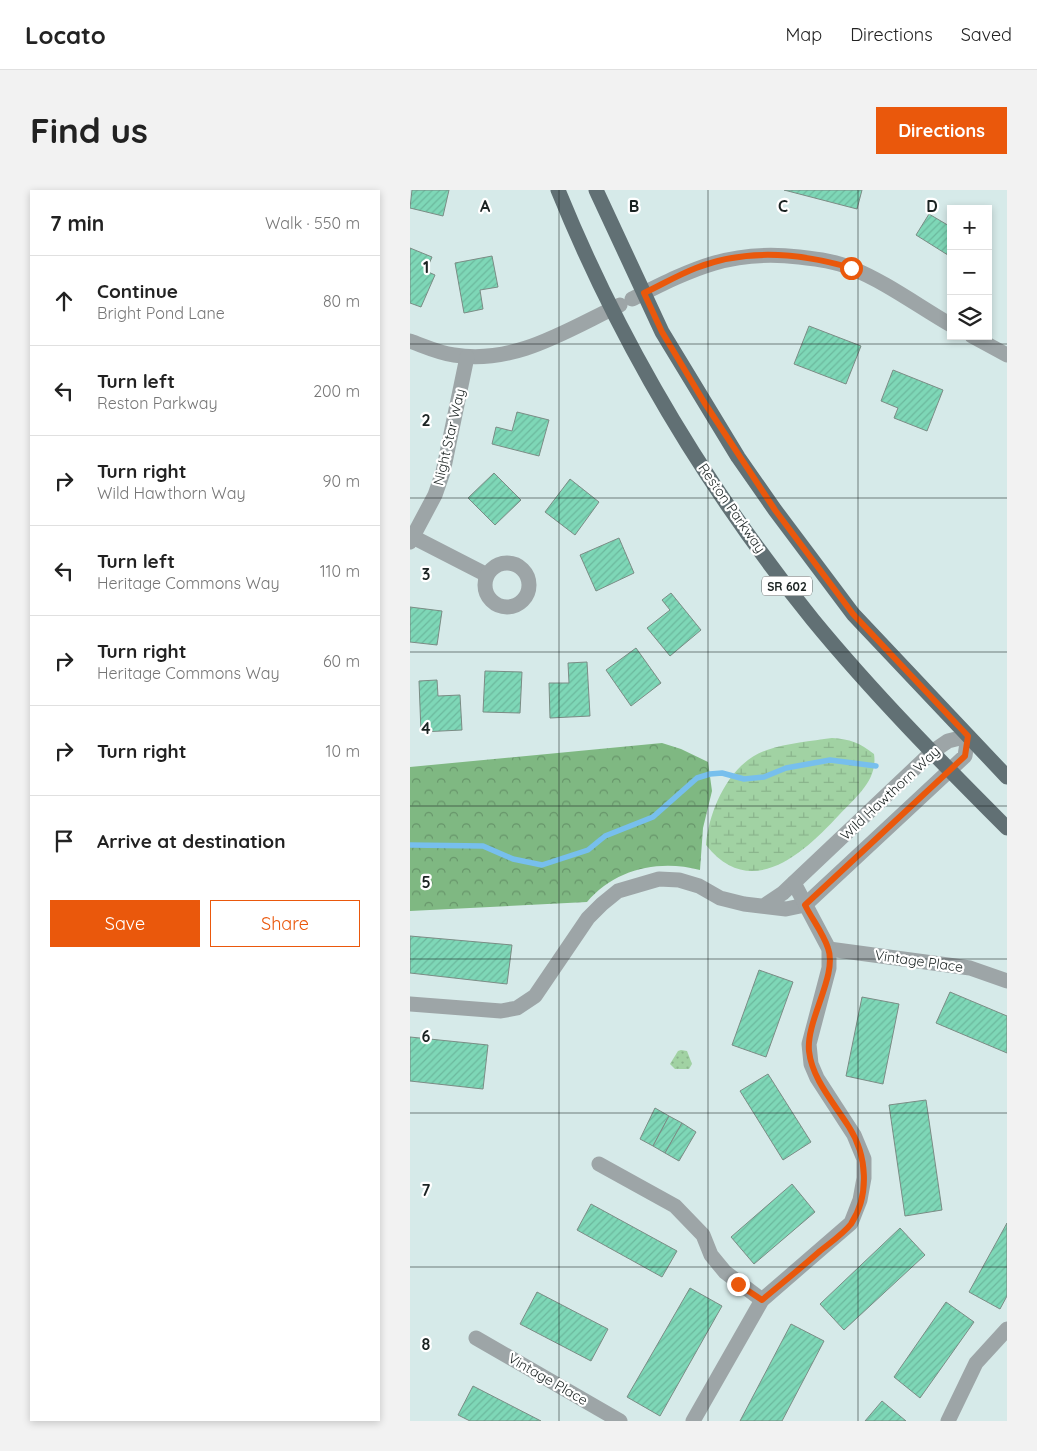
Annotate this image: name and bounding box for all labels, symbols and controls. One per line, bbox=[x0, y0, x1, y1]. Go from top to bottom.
text: Locato bbox=[25, 20, 106, 50]
text: Map bbox=[785, 23, 822, 46]
text: Directions bbox=[850, 23, 933, 46]
text: Saved bbox=[961, 23, 1012, 46]
button: Directions bbox=[876, 107, 1007, 154]
text: Find us bbox=[30, 108, 148, 152]
text: A bbox=[480, 196, 491, 216]
text: B bbox=[629, 196, 639, 216]
text: C bbox=[778, 196, 788, 216]
text: D bbox=[926, 196, 938, 216]
map controls bbox=[947, 205, 992, 340]
button: + bbox=[947, 205, 992, 250]
text: 7 min bbox=[50, 210, 104, 236]
text: Walk · 550 m bbox=[265, 213, 360, 233]
button: − bbox=[947, 250, 992, 295]
text: 1 bbox=[423, 257, 429, 277]
route start bbox=[840, 257, 863, 280]
text: Continue bbox=[97, 279, 178, 303]
icon: ahead bbox=[50, 287, 78, 315]
text: 80 m bbox=[323, 291, 360, 311]
button: layers bbox=[947, 295, 992, 340]
text: Bright Pond Lane bbox=[97, 303, 225, 323]
text: Turn left bbox=[97, 369, 175, 393]
icon: left bbox=[50, 377, 78, 405]
text: 200 m bbox=[313, 381, 360, 401]
street label: Night Star Way bbox=[429, 387, 469, 487]
text: Reston Parkway bbox=[97, 393, 218, 413]
text: 2 bbox=[421, 410, 431, 430]
text: Turn right bbox=[97, 459, 186, 483]
street label: Reston Parkway bbox=[694, 460, 770, 556]
icon: right bbox=[50, 467, 78, 495]
text: 90 m bbox=[323, 471, 360, 491]
text: Wild Hawthorn Way bbox=[97, 483, 245, 503]
text: Turn left bbox=[97, 549, 175, 573]
icon: left bbox=[50, 557, 78, 585]
text: 110 m bbox=[320, 561, 360, 581]
text: 3 bbox=[422, 564, 430, 584]
text: Heritage Commons Way bbox=[97, 573, 280, 593]
road number: SR 602 bbox=[762, 576, 812, 596]
text: Turn right bbox=[97, 639, 186, 663]
icon: right bbox=[50, 647, 78, 675]
text: 60 m bbox=[323, 651, 360, 671]
text: Heritage Commons Way bbox=[97, 663, 280, 683]
text: 4 bbox=[421, 718, 431, 738]
icon: right bbox=[50, 737, 78, 765]
text: Turn right bbox=[97, 739, 186, 763]
text: 10 m bbox=[326, 741, 360, 761]
street label: Wild Hawthorn Way bbox=[836, 742, 944, 844]
icon: arrive bbox=[50, 827, 78, 855]
text: Arrive at destination bbox=[97, 829, 286, 853]
text: 5 bbox=[421, 872, 431, 892]
button: Save bbox=[50, 900, 200, 947]
button: Share bbox=[210, 900, 360, 947]
street label: Vintage Place bbox=[874, 946, 964, 976]
text: 6 bbox=[422, 1026, 431, 1046]
text: 7 bbox=[422, 1180, 431, 1200]
route end bbox=[727, 1273, 750, 1296]
text: 8 bbox=[422, 1334, 431, 1354]
street label: Vintage Place bbox=[505, 1349, 591, 1409]

